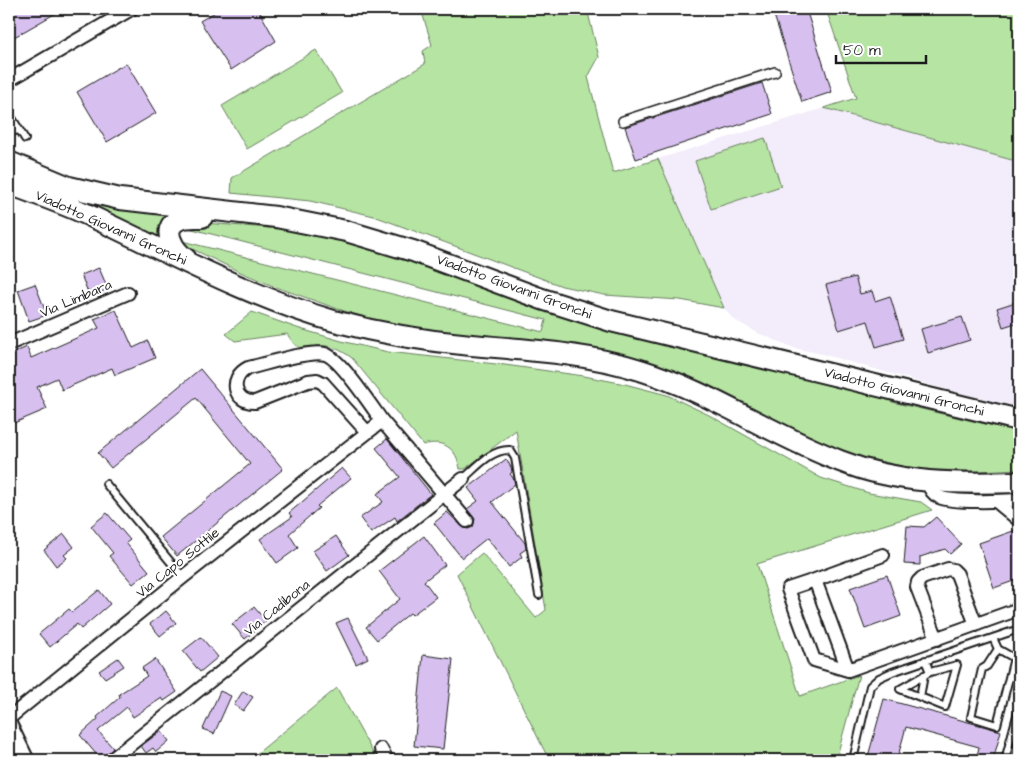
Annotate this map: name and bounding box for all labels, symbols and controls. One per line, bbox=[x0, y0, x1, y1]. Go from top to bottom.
scale bar bbox=[836, 32, 926, 64]
text: 50 m bbox=[843, 40, 881, 61]
street label: Viadotto Giovanni Gronchi bbox=[32, 186, 190, 270]
street label: Viadotto Giovanni Gronchi bbox=[434, 250, 594, 324]
street label: Via Limbara bbox=[37, 275, 115, 323]
street label: Viadotto Giovanni Gronchi bbox=[822, 362, 986, 422]
street label: Via Capo Sottile bbox=[132, 523, 224, 603]
street label: Via Cadibona bbox=[240, 575, 314, 641]

